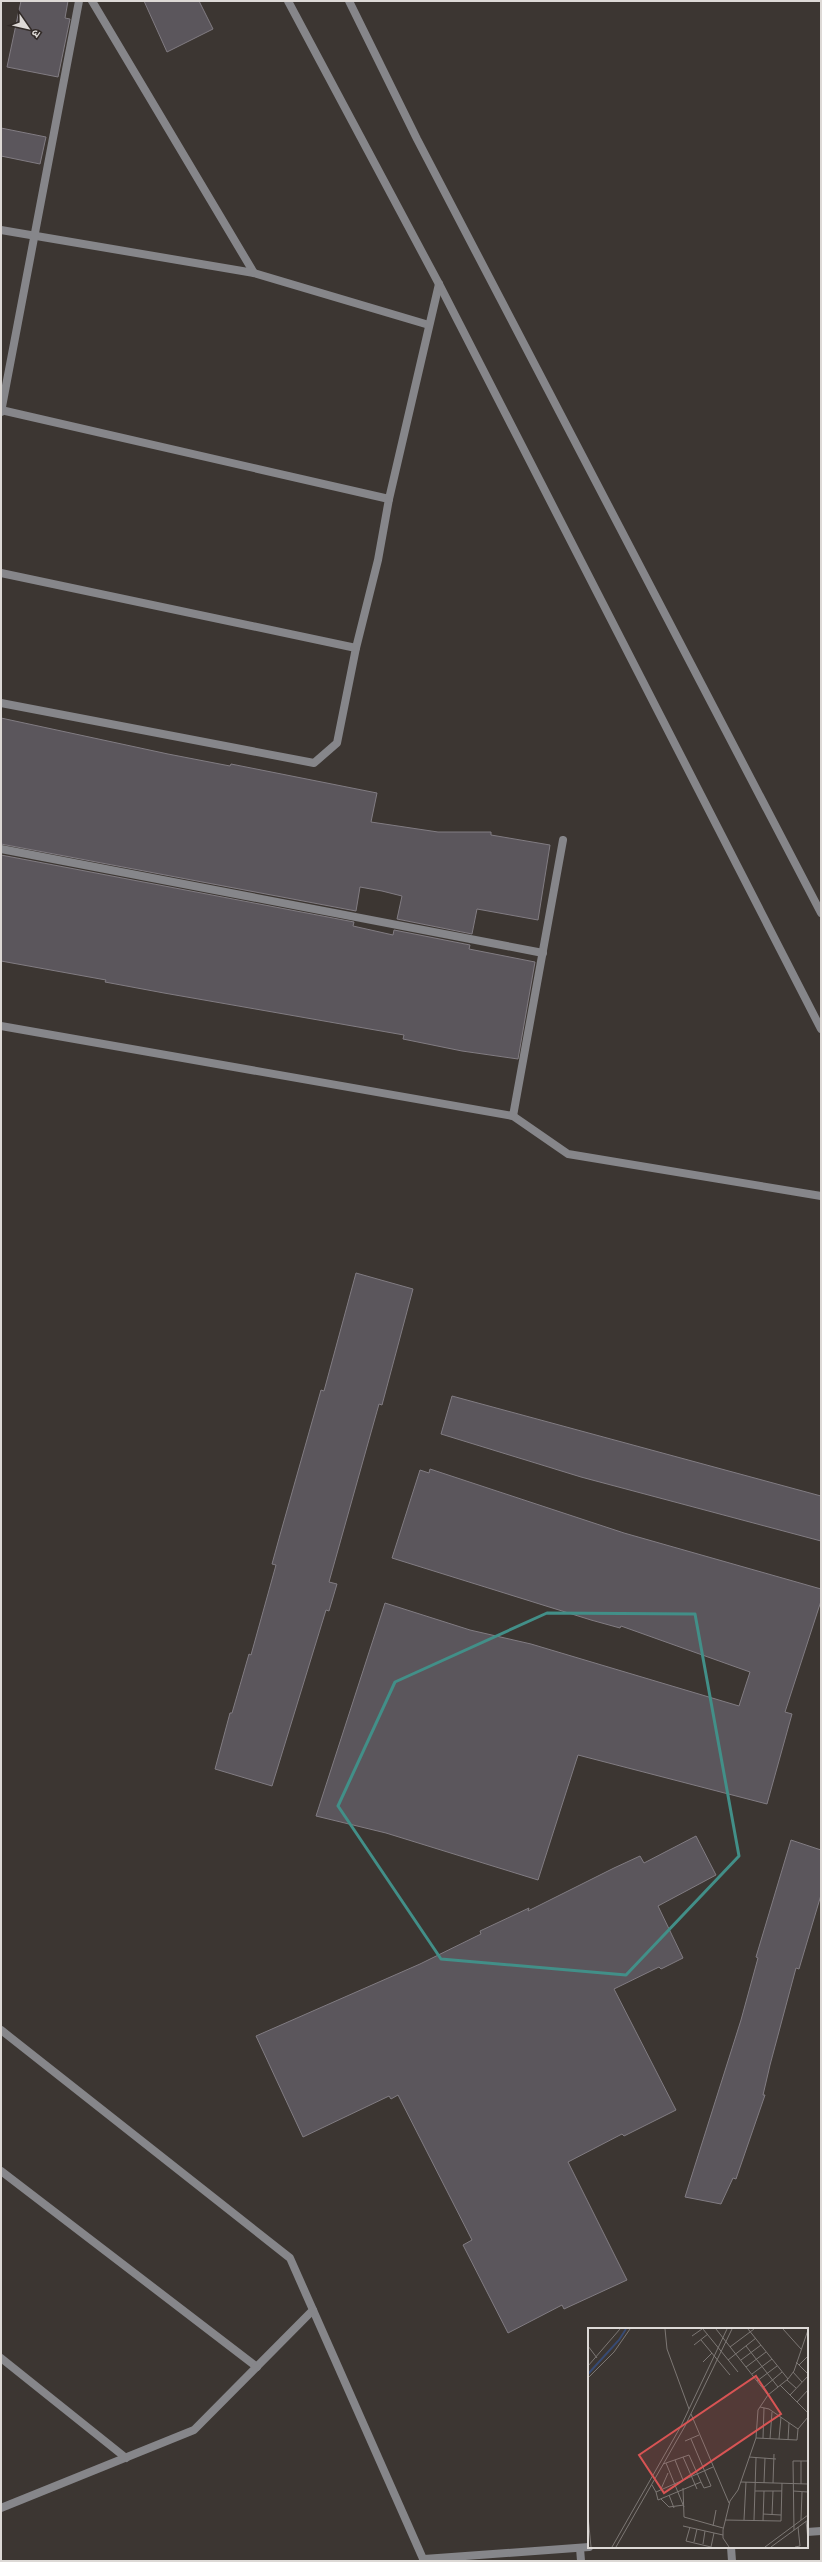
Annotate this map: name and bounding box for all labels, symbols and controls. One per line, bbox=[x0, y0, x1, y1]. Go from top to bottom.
north arrow bbox=[8, 8, 48, 48]
text: उ bbox=[28, 27, 43, 40]
inset map bbox=[588, 2328, 808, 2548]

